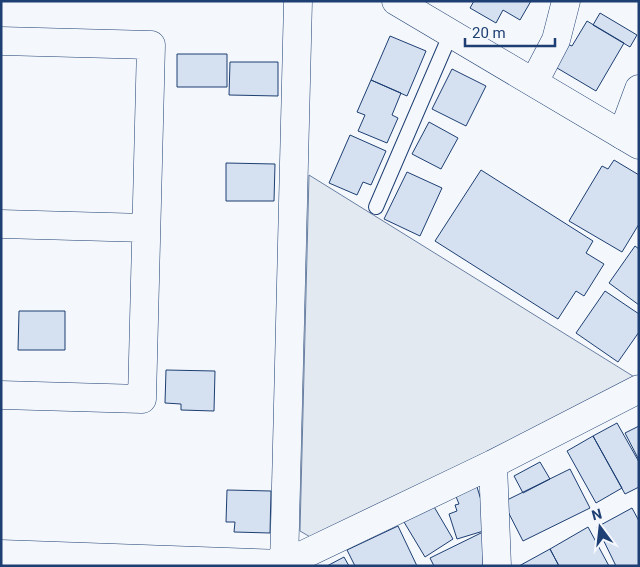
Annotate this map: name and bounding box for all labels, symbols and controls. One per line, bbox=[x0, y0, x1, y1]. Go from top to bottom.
scale bar bbox=[465, 15, 555, 47]
text: 20 m bbox=[472, 24, 506, 42]
north arrow bbox=[575, 502, 625, 552]
text: N bbox=[590, 505, 603, 523]

